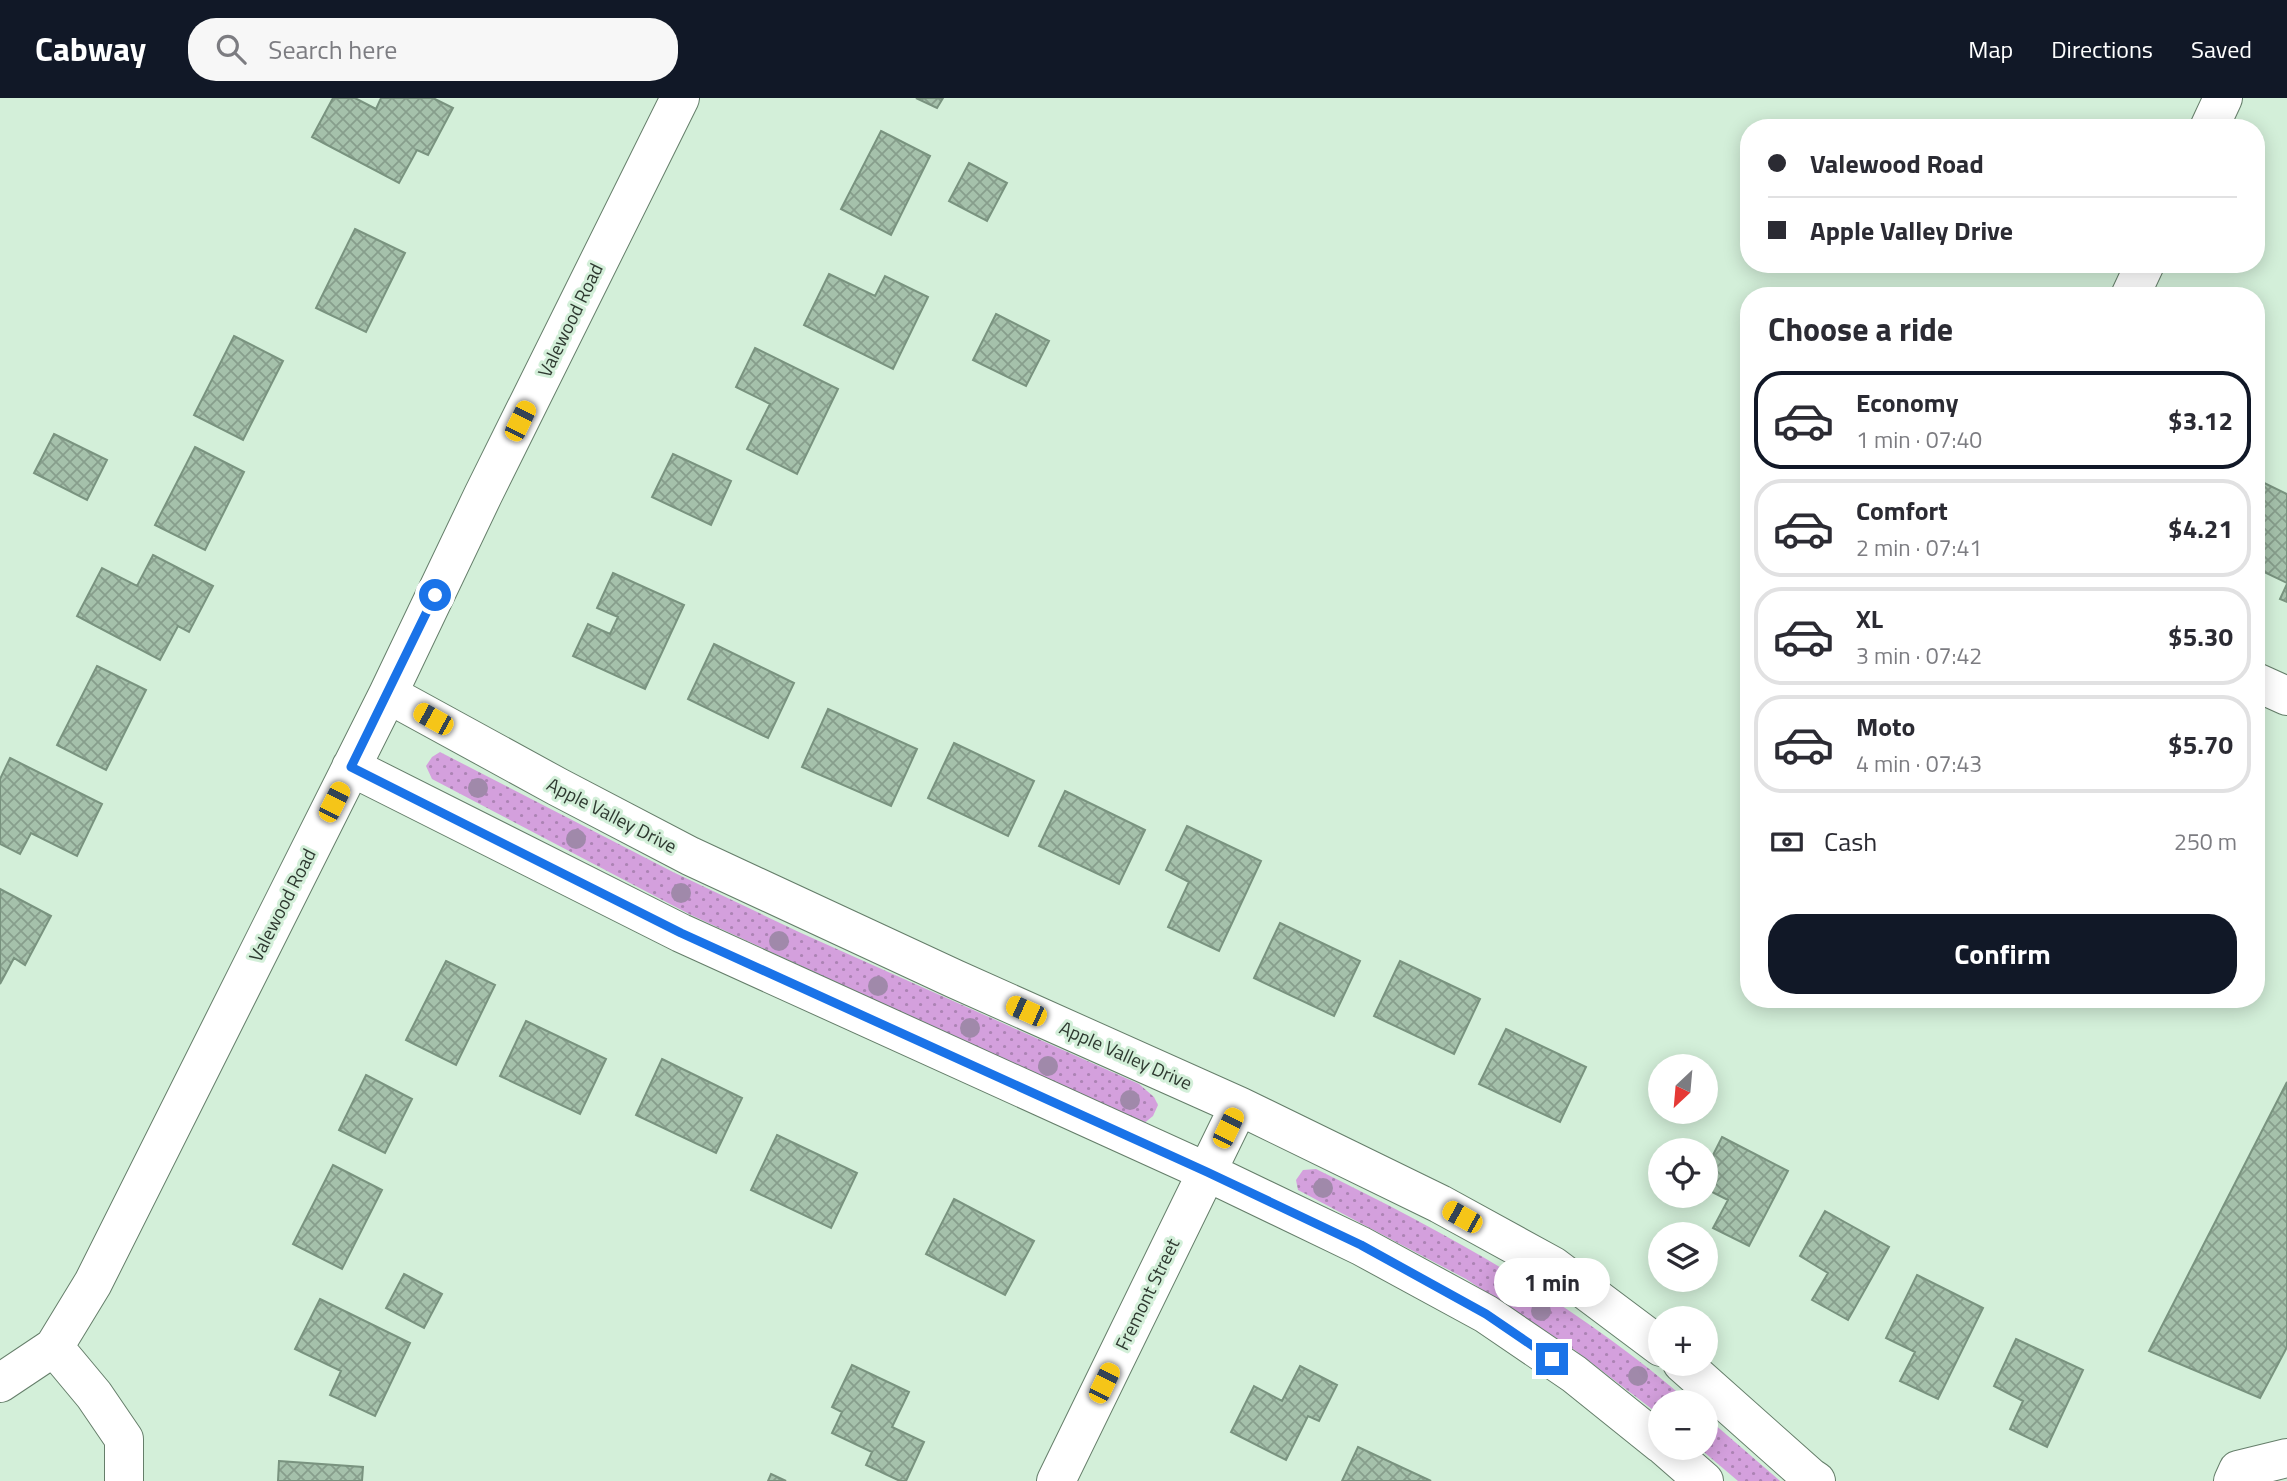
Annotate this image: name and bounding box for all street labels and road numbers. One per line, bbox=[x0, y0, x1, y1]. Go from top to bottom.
street label: Valewood Road bbox=[529, 258, 610, 382]
street label: Apple Valley Drive bbox=[542, 769, 682, 860]
street label: Valewood Road bbox=[241, 843, 323, 967]
street label: Apple Valley Drive bbox=[1055, 1012, 1197, 1097]
street label: Fremont Street bbox=[1107, 1233, 1186, 1355]

